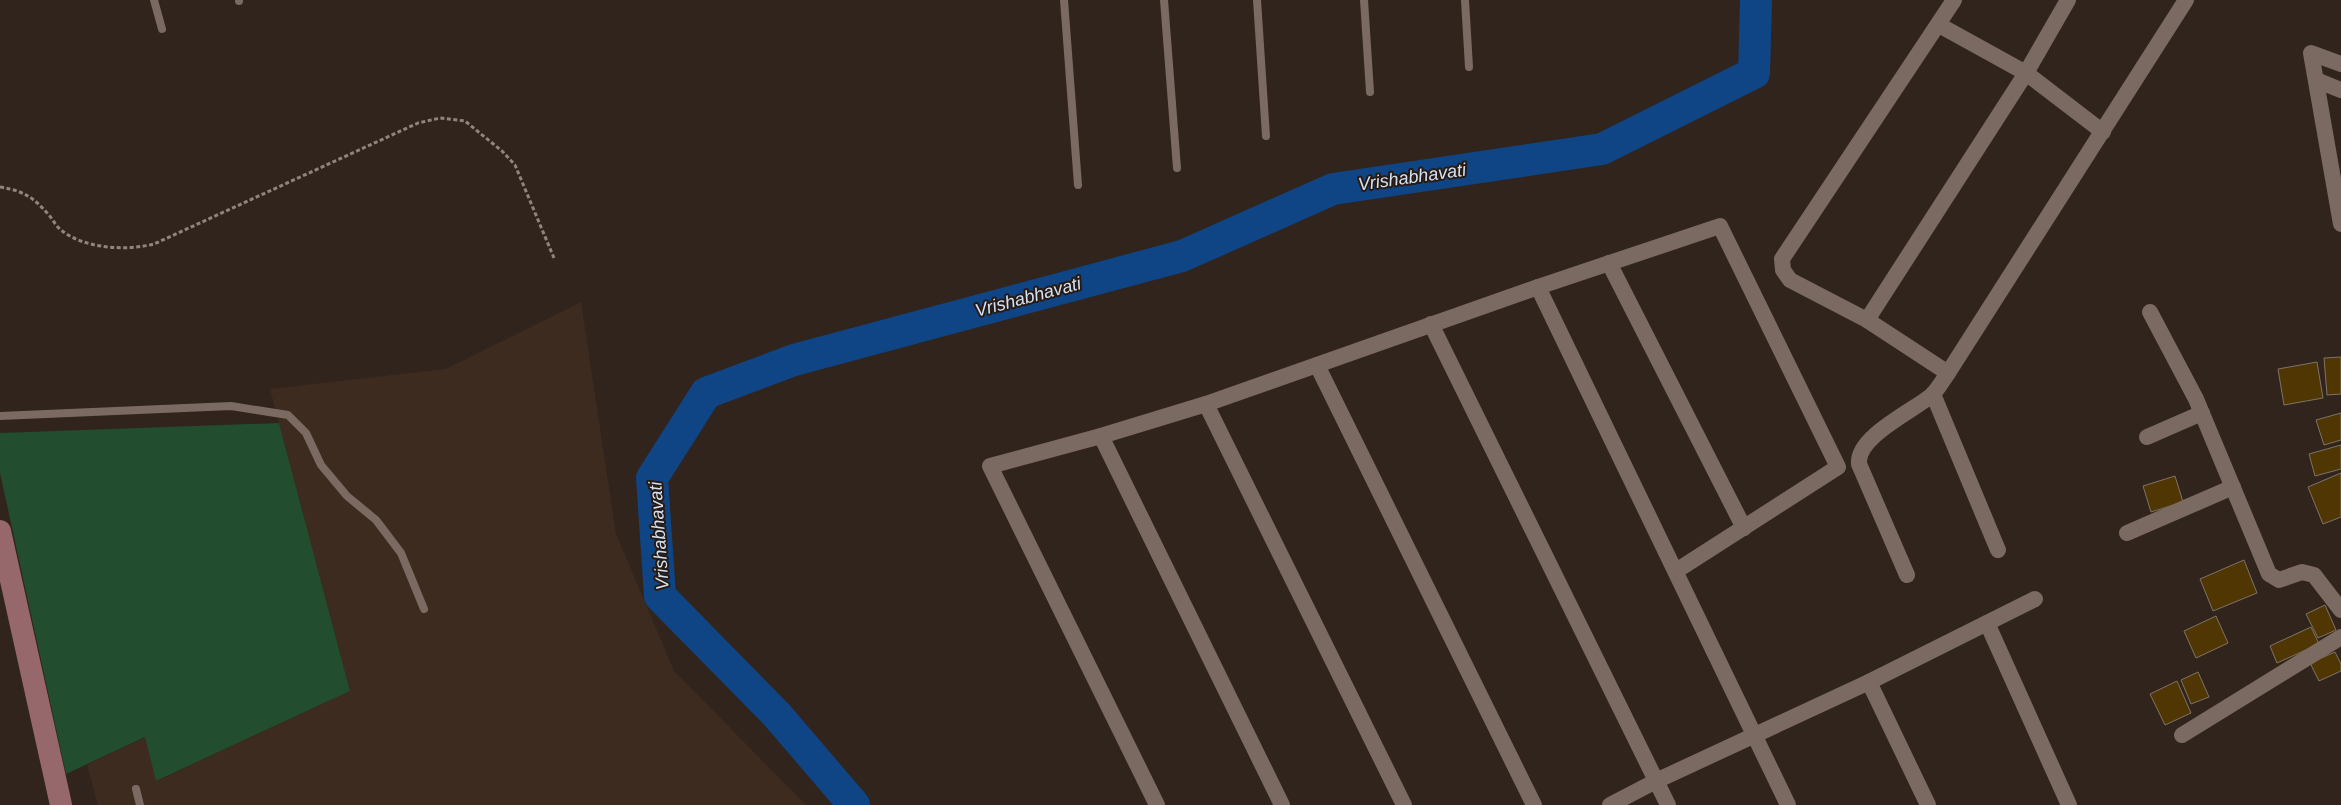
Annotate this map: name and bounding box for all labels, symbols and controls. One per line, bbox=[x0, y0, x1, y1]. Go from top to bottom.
water label: Vrishabhavati bbox=[1357, 159, 1468, 194]
water label: Vrishabhavati bbox=[973, 273, 1084, 321]
water label: Vrishabhavati bbox=[645, 480, 673, 591]

